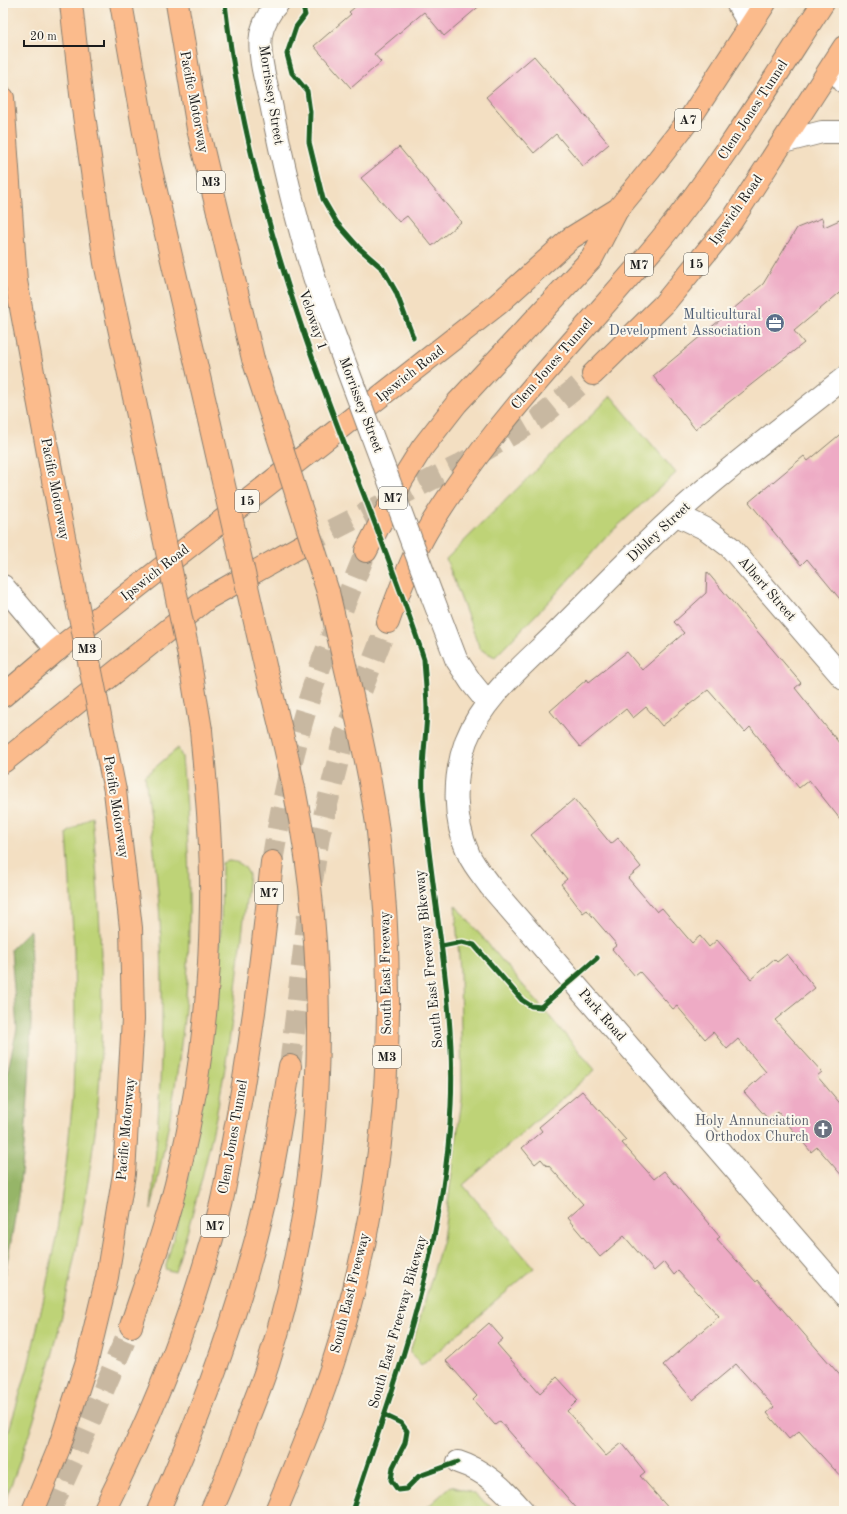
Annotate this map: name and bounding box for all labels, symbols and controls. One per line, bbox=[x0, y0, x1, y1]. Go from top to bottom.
scale bar bbox=[24, 22, 104, 48]
text: 20 m bbox=[30, 31, 57, 43]
street label: Morrissey Street bbox=[256, 44, 286, 146]
street label: Pacific Motorway bbox=[177, 50, 211, 155]
street label: Clem Jones Tunnel bbox=[716, 57, 791, 162]
road number: A7 bbox=[675, 109, 701, 131]
road number: M3 bbox=[197, 171, 225, 193]
street label: Ipswich Road bbox=[707, 172, 765, 248]
road number: 15 bbox=[684, 253, 708, 275]
road number: M7 bbox=[625, 254, 653, 276]
street label: Veloway 1 bbox=[296, 288, 330, 352]
place label: Multicultural Development Association bbox=[609, 308, 761, 338]
office icon: Multicultural Development Association bbox=[764, 312, 786, 334]
street label: Clem Jones Tunnel bbox=[509, 315, 595, 412]
street label: Ipswich Road bbox=[373, 343, 447, 405]
street label: Morrissey Street bbox=[336, 355, 386, 455]
street label: Pacific Motorway bbox=[38, 437, 72, 542]
road number: M7 bbox=[379, 487, 407, 509]
road number: 15 bbox=[235, 490, 259, 512]
street label: Dibley Street bbox=[625, 499, 693, 565]
street label: Ipswich Road bbox=[118, 542, 192, 604]
street label: Albert Street bbox=[736, 554, 799, 624]
road number: M3 bbox=[73, 638, 101, 660]
street label: Pacific Motorway bbox=[101, 755, 131, 860]
street label: South East Freeway Bikeway bbox=[413, 869, 445, 1049]
road number: M7 bbox=[255, 882, 283, 904]
street label: South East Freeway bbox=[378, 911, 394, 1035]
street label: Park Road bbox=[576, 986, 628, 1044]
road number: M3 bbox=[373, 1046, 401, 1068]
street label: Pacific Motorway bbox=[114, 1076, 138, 1181]
street label: Clem Jones Tunnel bbox=[216, 1078, 250, 1195]
place label: Holy Annunciation Orthodox Church bbox=[695, 1114, 809, 1144]
church icon: Holy Annunciation Orthodox Church bbox=[812, 1118, 834, 1140]
road number: M7 bbox=[201, 1215, 229, 1237]
street label: South East Freeway bbox=[328, 1231, 372, 1355]
street label: South East Freeway Bikeway bbox=[367, 1233, 430, 1410]

